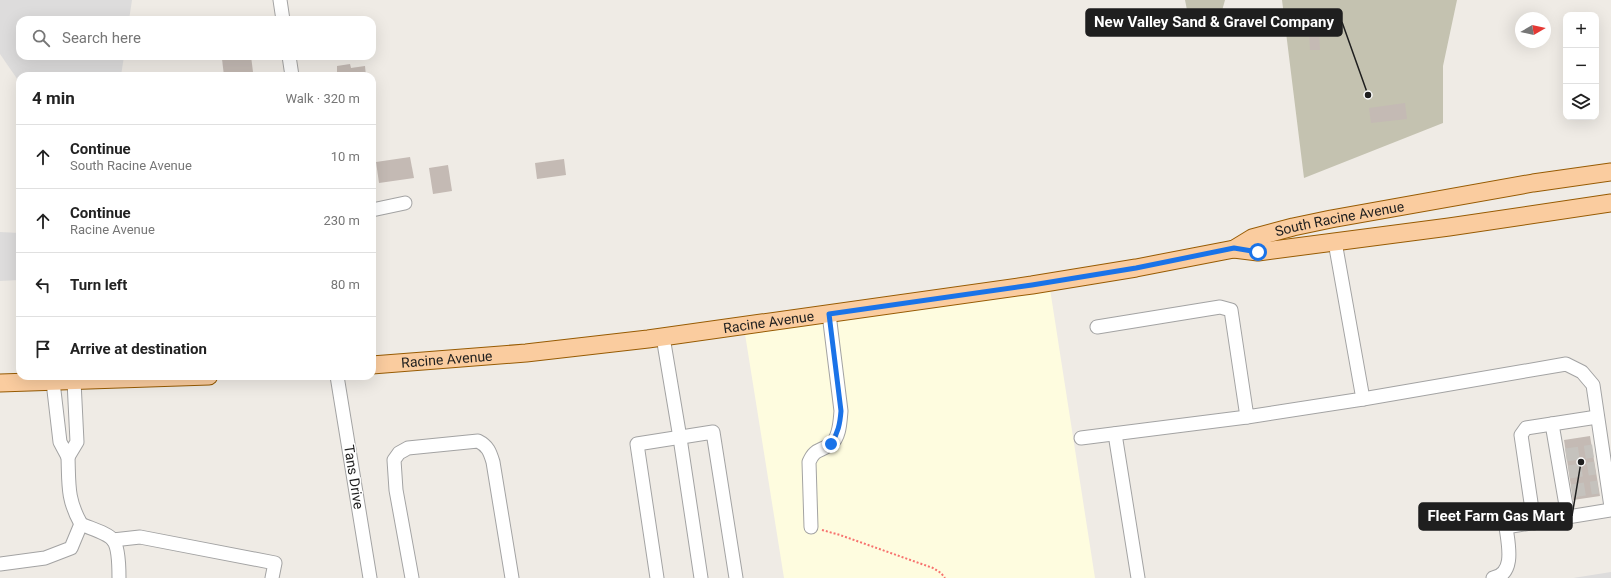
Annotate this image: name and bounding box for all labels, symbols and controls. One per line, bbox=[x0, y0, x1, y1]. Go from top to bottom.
callout: New Valley Sand & Gravel Company bbox=[1086, 9, 1342, 36]
north arrow bbox=[1515, 12, 1551, 48]
map controls bbox=[1563, 12, 1599, 120]
button: + bbox=[1563, 12, 1599, 48]
text: New Valley Sand & Gravel Company bbox=[1094, 13, 1334, 31]
search box bbox=[16, 16, 376, 60]
icon: search bbox=[30, 27, 52, 49]
text: Search here bbox=[62, 29, 141, 47]
button: − bbox=[1563, 48, 1599, 84]
button: layers bbox=[1563, 84, 1599, 120]
text: 4 min bbox=[32, 88, 75, 108]
text: Walk · 320 m bbox=[285, 91, 360, 106]
text: Continue bbox=[70, 140, 131, 158]
icon: ahead bbox=[32, 146, 54, 168]
text: 10 m bbox=[331, 149, 360, 164]
text: South Racine Avenue bbox=[70, 158, 192, 173]
street label: South Racine Avenue bbox=[1273, 198, 1405, 240]
text: Continue bbox=[70, 204, 131, 222]
icon: ahead bbox=[32, 210, 54, 232]
text: 230 m bbox=[323, 213, 360, 228]
text: Racine Avenue bbox=[70, 222, 155, 237]
route start bbox=[1249, 243, 1267, 261]
icon: left bbox=[32, 274, 54, 296]
text: Turn left bbox=[70, 276, 127, 294]
text: 80 m bbox=[331, 277, 360, 292]
street label: Racine Avenue bbox=[722, 308, 815, 336]
icon: arrive bbox=[32, 338, 54, 360]
text: Arrive at destination bbox=[70, 340, 207, 358]
street label: Racine Avenue bbox=[401, 348, 493, 371]
route end bbox=[822, 435, 840, 453]
street label: Tans Drive bbox=[341, 444, 367, 510]
callout: Fleet Farm Gas Mart bbox=[1419, 503, 1572, 530]
text: Fleet Farm Gas Mart bbox=[1427, 507, 1565, 525]

